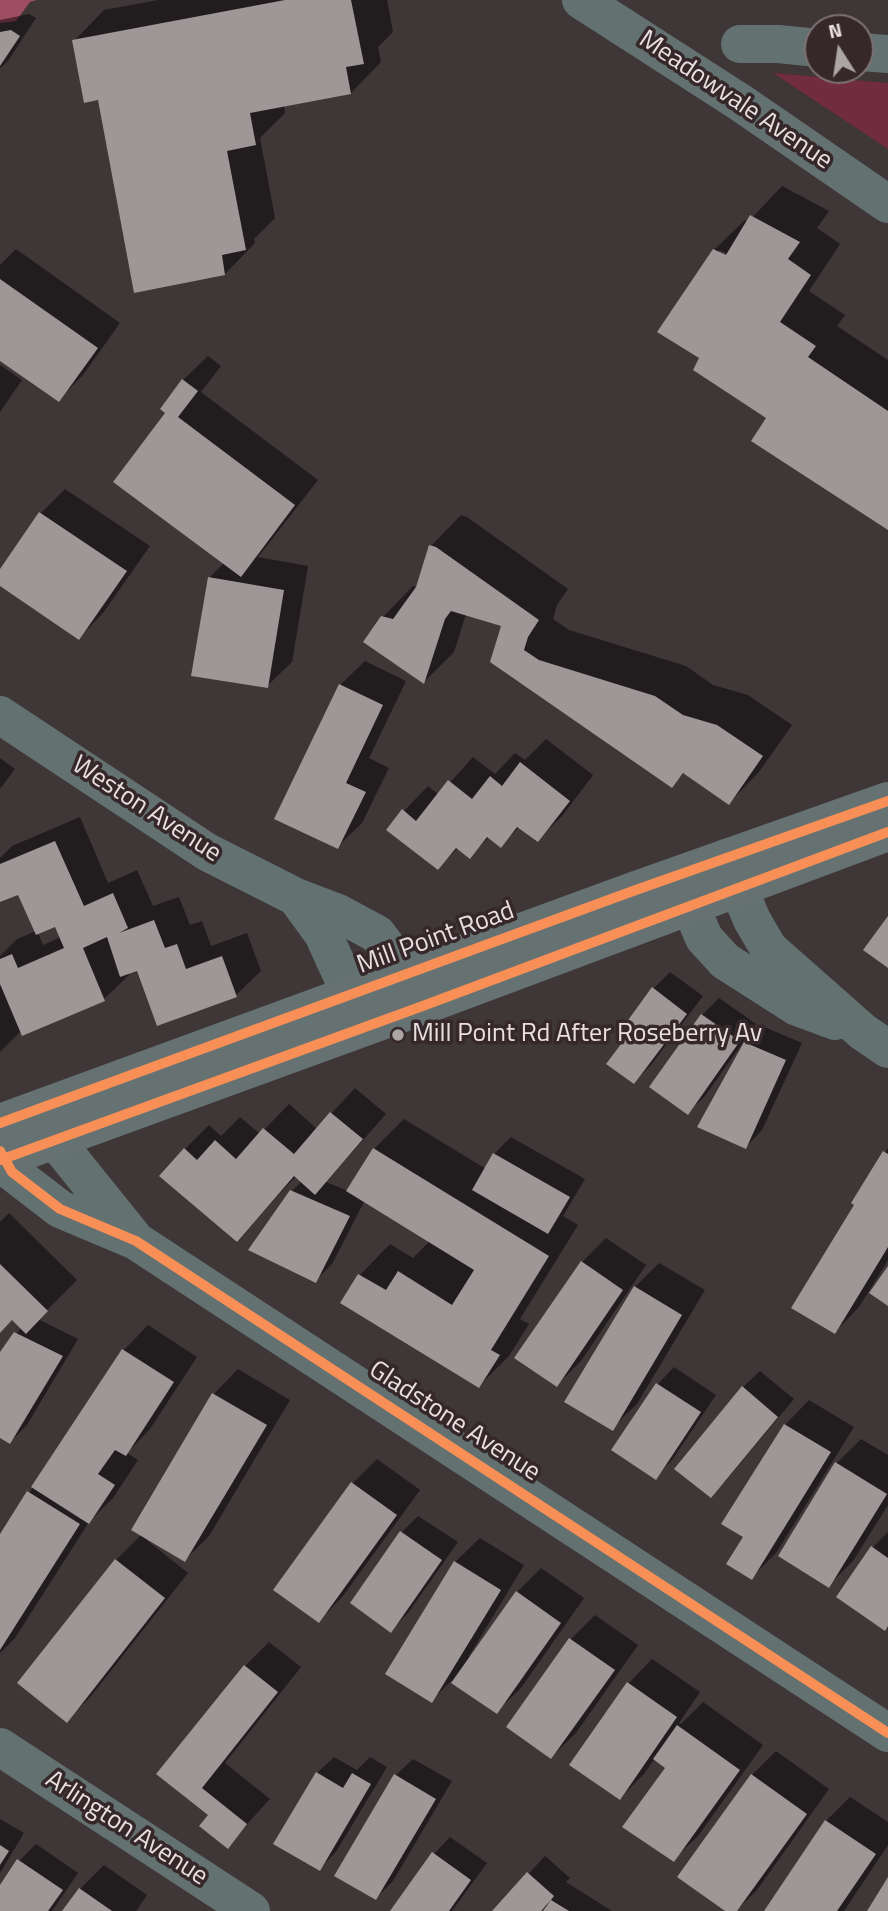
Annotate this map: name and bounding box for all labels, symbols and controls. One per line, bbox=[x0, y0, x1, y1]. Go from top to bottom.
north arrow bbox=[804, 14, 874, 84]
text: N bbox=[825, 14, 844, 45]
street label: Meadowvale Avenue bbox=[632, 25, 838, 177]
street label: Weston Avenue bbox=[66, 750, 226, 870]
street label: Mill Point Road bbox=[353, 896, 519, 982]
place label: Mill Point Rd After Roseberry Av bbox=[412, 1019, 762, 1051]
marker: Mill Point Rd After Roseberry Av bbox=[390, 1027, 406, 1043]
street label: Gladstone Avenue bbox=[363, 1355, 545, 1489]
street label: Arlington Avenue bbox=[39, 1765, 213, 1893]

